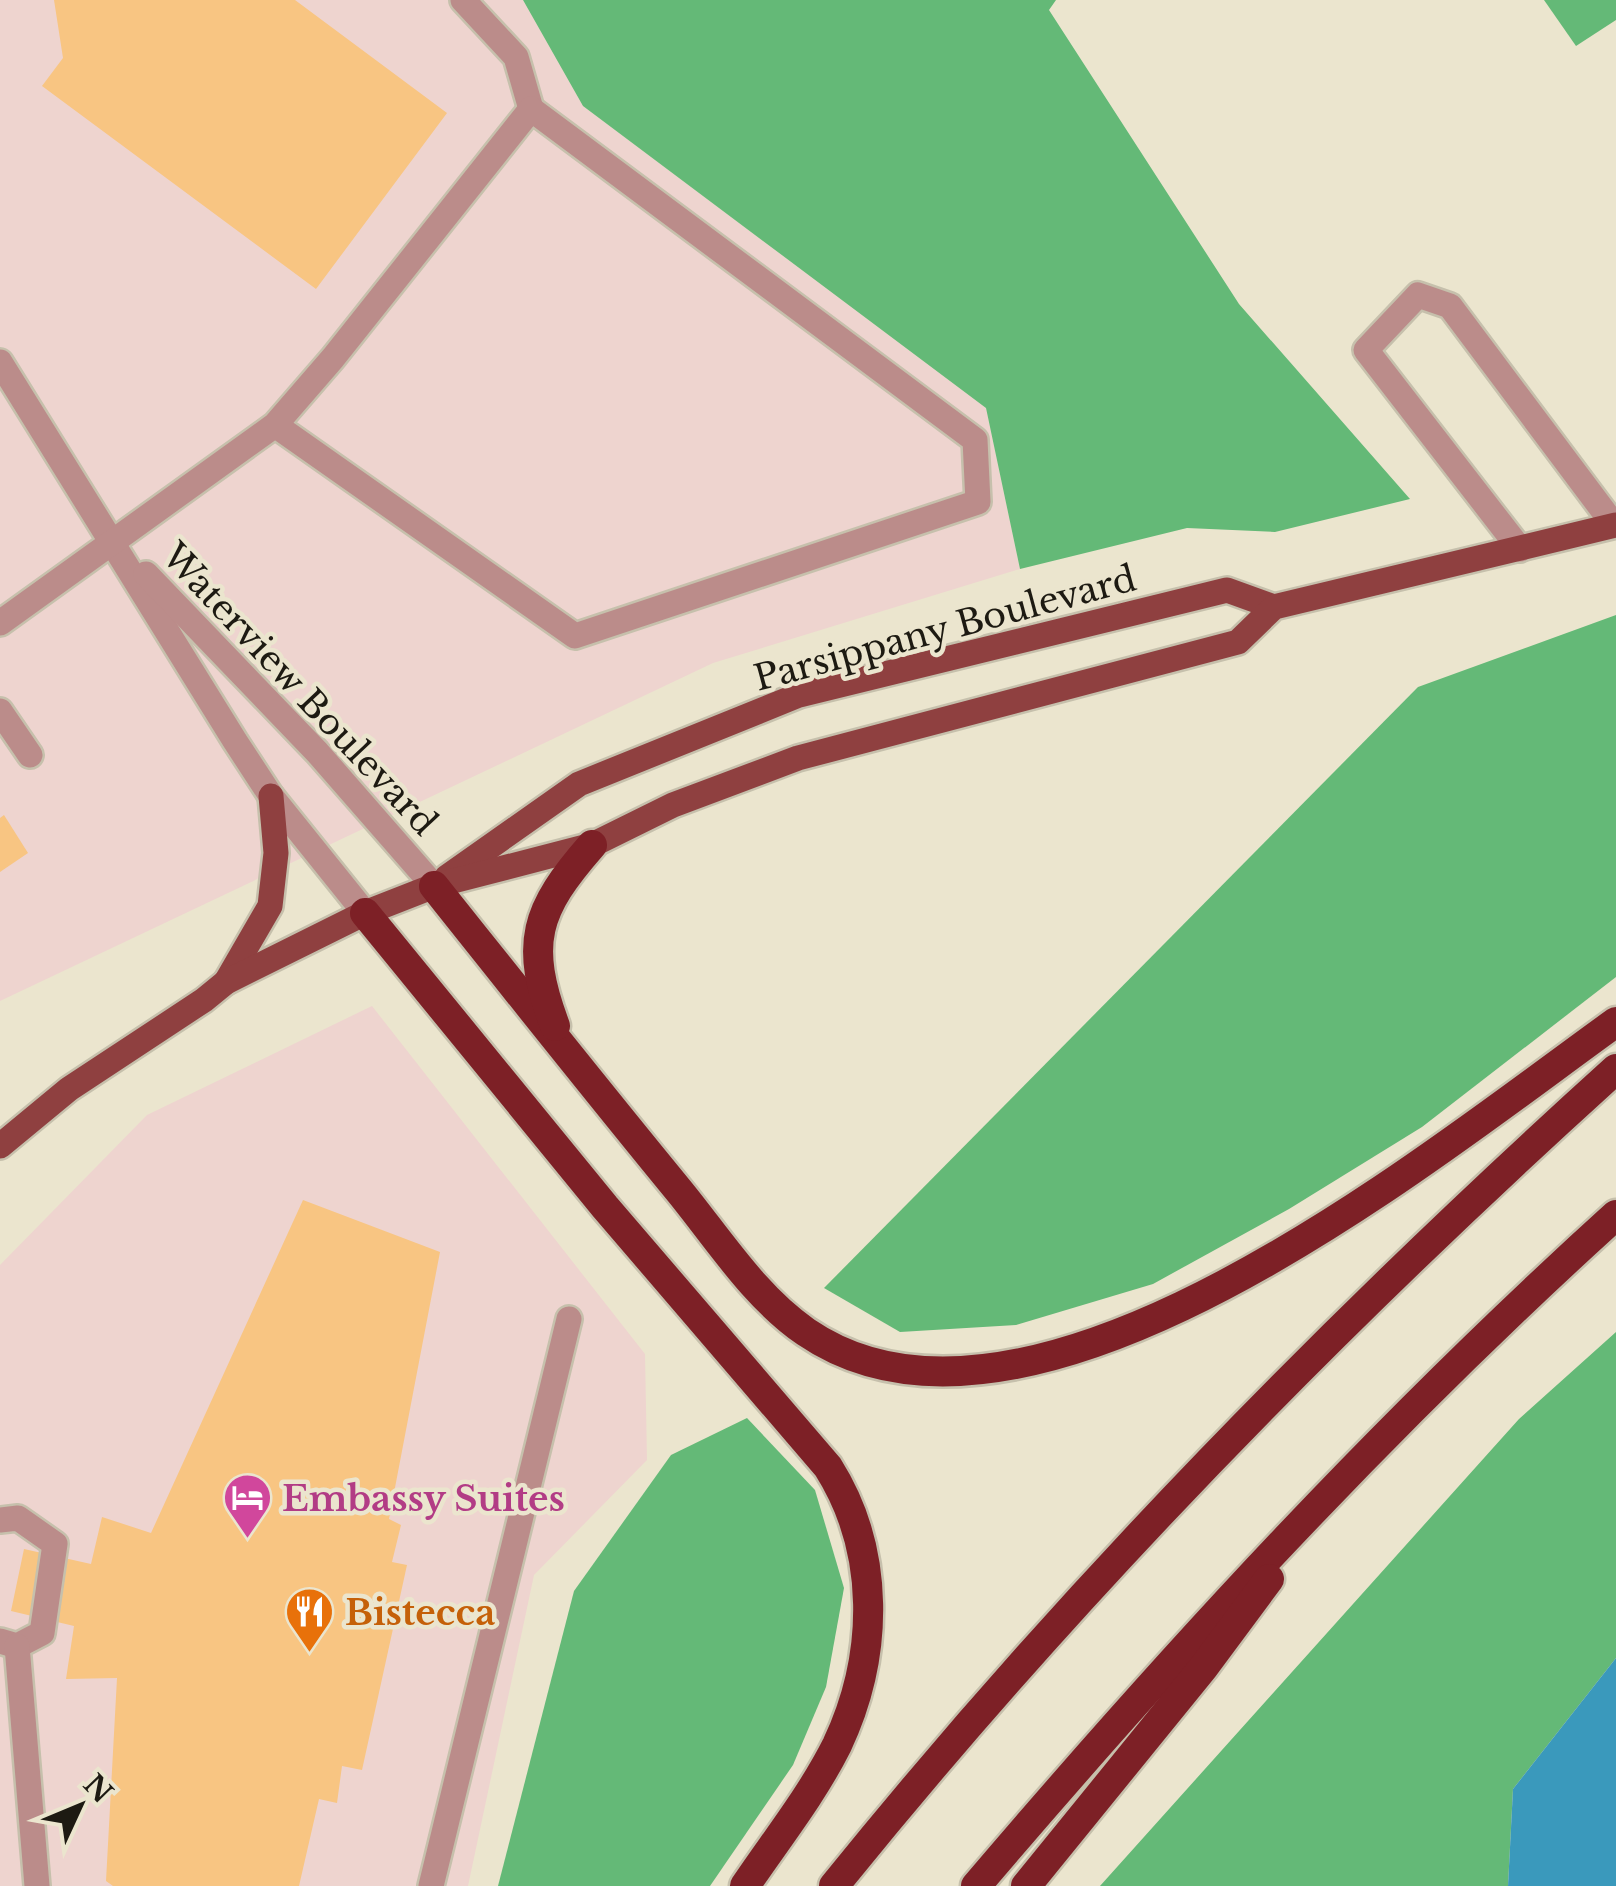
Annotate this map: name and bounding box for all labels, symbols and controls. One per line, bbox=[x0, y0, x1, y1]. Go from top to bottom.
street label: Waterview Boulevard bbox=[153, 533, 447, 844]
street label: Parsippany Boulevard bbox=[749, 556, 1141, 700]
hotel icon: Embassy Suites bbox=[221, 1472, 273, 1540]
place label: Embassy Suites bbox=[282, 1477, 565, 1520]
restaurant icon: Bistecca bbox=[284, 1586, 336, 1654]
place label: Bistecca bbox=[345, 1591, 495, 1634]
north arrow bbox=[30, 1756, 130, 1856]
text: N bbox=[76, 1767, 119, 1811]

